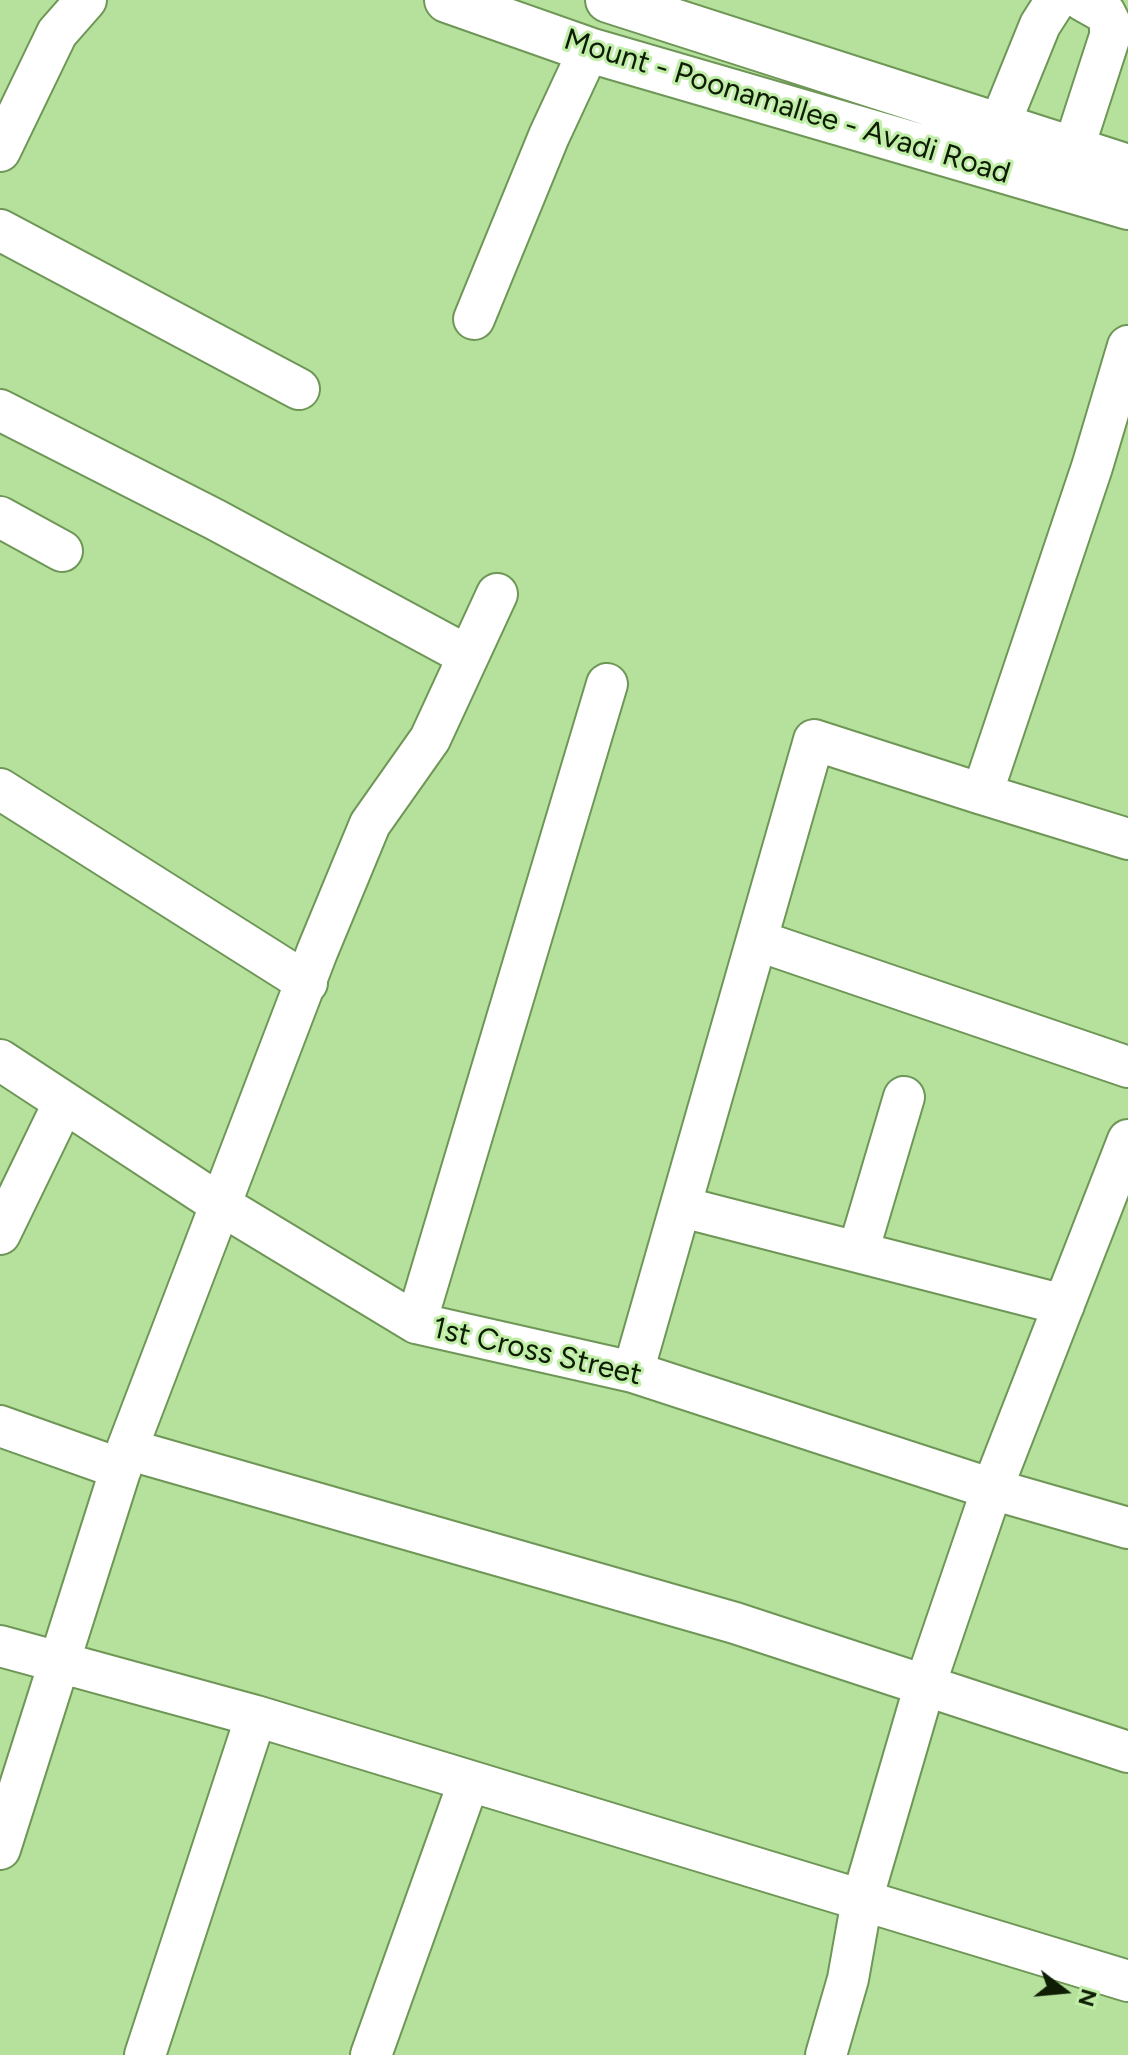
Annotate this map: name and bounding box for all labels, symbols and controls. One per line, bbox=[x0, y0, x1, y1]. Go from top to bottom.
street label: Mount - Poonamallee - Avadi Road bbox=[560, 22, 1014, 192]
street label: 1st Cross Street bbox=[429, 1310, 645, 1394]
north arrow bbox=[1024, 1951, 1104, 2031]
text: N bbox=[1072, 1986, 1103, 2010]

